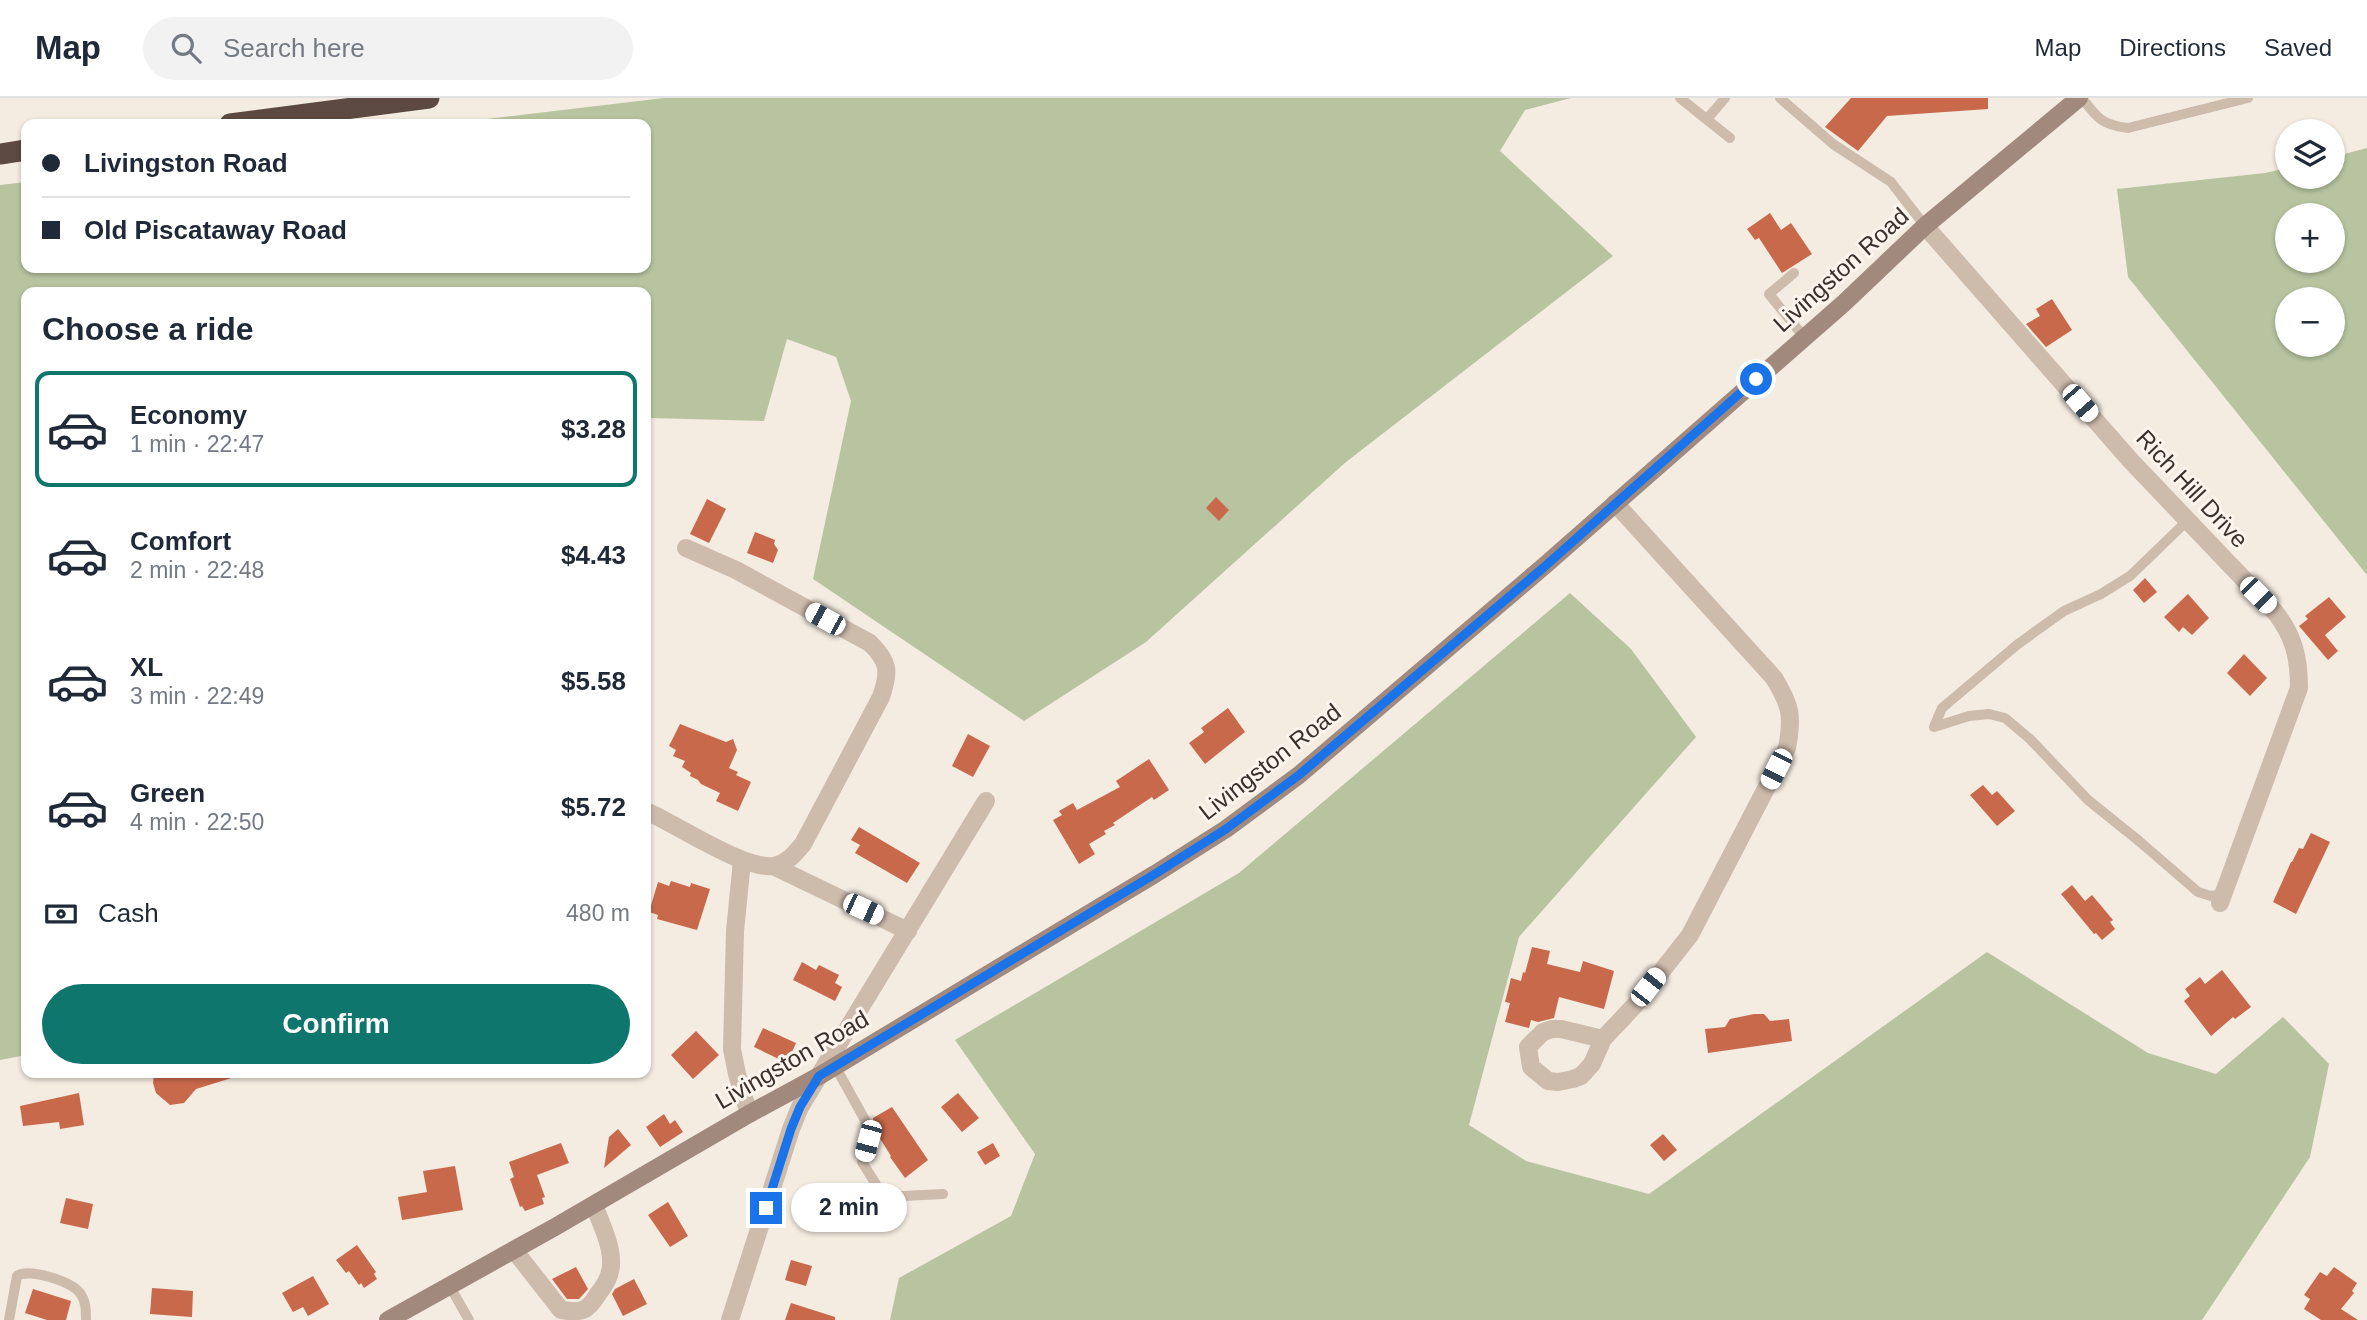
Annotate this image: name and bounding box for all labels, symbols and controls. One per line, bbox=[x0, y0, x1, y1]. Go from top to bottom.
search box bbox=[143, 17, 633, 80]
text: Map bbox=[35, 29, 101, 66]
icon: search bbox=[167, 29, 205, 67]
text: Search here bbox=[223, 33, 365, 63]
text: Map bbox=[2035, 34, 2081, 61]
text: Directions bbox=[2119, 34, 2226, 61]
text: Saved bbox=[2264, 34, 2332, 61]
map controls bbox=[2275, 119, 2345, 357]
button: layers bbox=[2275, 119, 2345, 189]
text: Livingston Road bbox=[84, 148, 288, 178]
street label: Livingston Road bbox=[1768, 202, 1914, 337]
button: + bbox=[2275, 203, 2345, 273]
text: Old Piscataway Road bbox=[84, 215, 347, 245]
button: − bbox=[2275, 287, 2345, 357]
text: Choose a ride bbox=[42, 311, 254, 347]
route start bbox=[1740, 363, 1772, 395]
car bbox=[2059, 380, 2102, 426]
icon: car bbox=[46, 398, 109, 461]
text: Economy bbox=[130, 400, 247, 430]
text: $3.28 bbox=[561, 414, 626, 444]
street label: Rich Hill Drive bbox=[2131, 424, 2254, 553]
text: 1 min · 22:47 bbox=[130, 431, 264, 457]
icon: car bbox=[46, 524, 109, 587]
text: Comfort bbox=[130, 526, 231, 556]
text: $4.43 bbox=[561, 540, 626, 570]
text: 2 min · 22:48 bbox=[130, 557, 264, 583]
car bbox=[2236, 573, 2281, 617]
car bbox=[802, 600, 849, 638]
icon: car bbox=[46, 650, 109, 713]
text: XL bbox=[130, 652, 163, 682]
text: $5.58 bbox=[561, 666, 626, 696]
text: 3 min · 22:49 bbox=[130, 683, 264, 709]
street label: Livingston Road bbox=[1194, 698, 1346, 825]
car bbox=[1758, 746, 1795, 792]
icon: car bbox=[46, 776, 109, 839]
text: Green bbox=[130, 778, 205, 808]
text: $5.72 bbox=[561, 792, 626, 822]
text: 4 min · 22:50 bbox=[130, 809, 264, 835]
car bbox=[840, 891, 887, 927]
icon: cash bbox=[42, 895, 80, 933]
text: Cash bbox=[98, 898, 159, 928]
text: 480 m bbox=[566, 900, 630, 926]
car bbox=[1627, 964, 1670, 1010]
button: Confirm bbox=[42, 984, 630, 1064]
street label: Livingston Road bbox=[710, 1005, 873, 1114]
car bbox=[853, 1118, 884, 1164]
callout: 2 min bbox=[790, 1184, 906, 1232]
route end bbox=[750, 1192, 782, 1224]
text: 2 min bbox=[819, 1194, 879, 1220]

